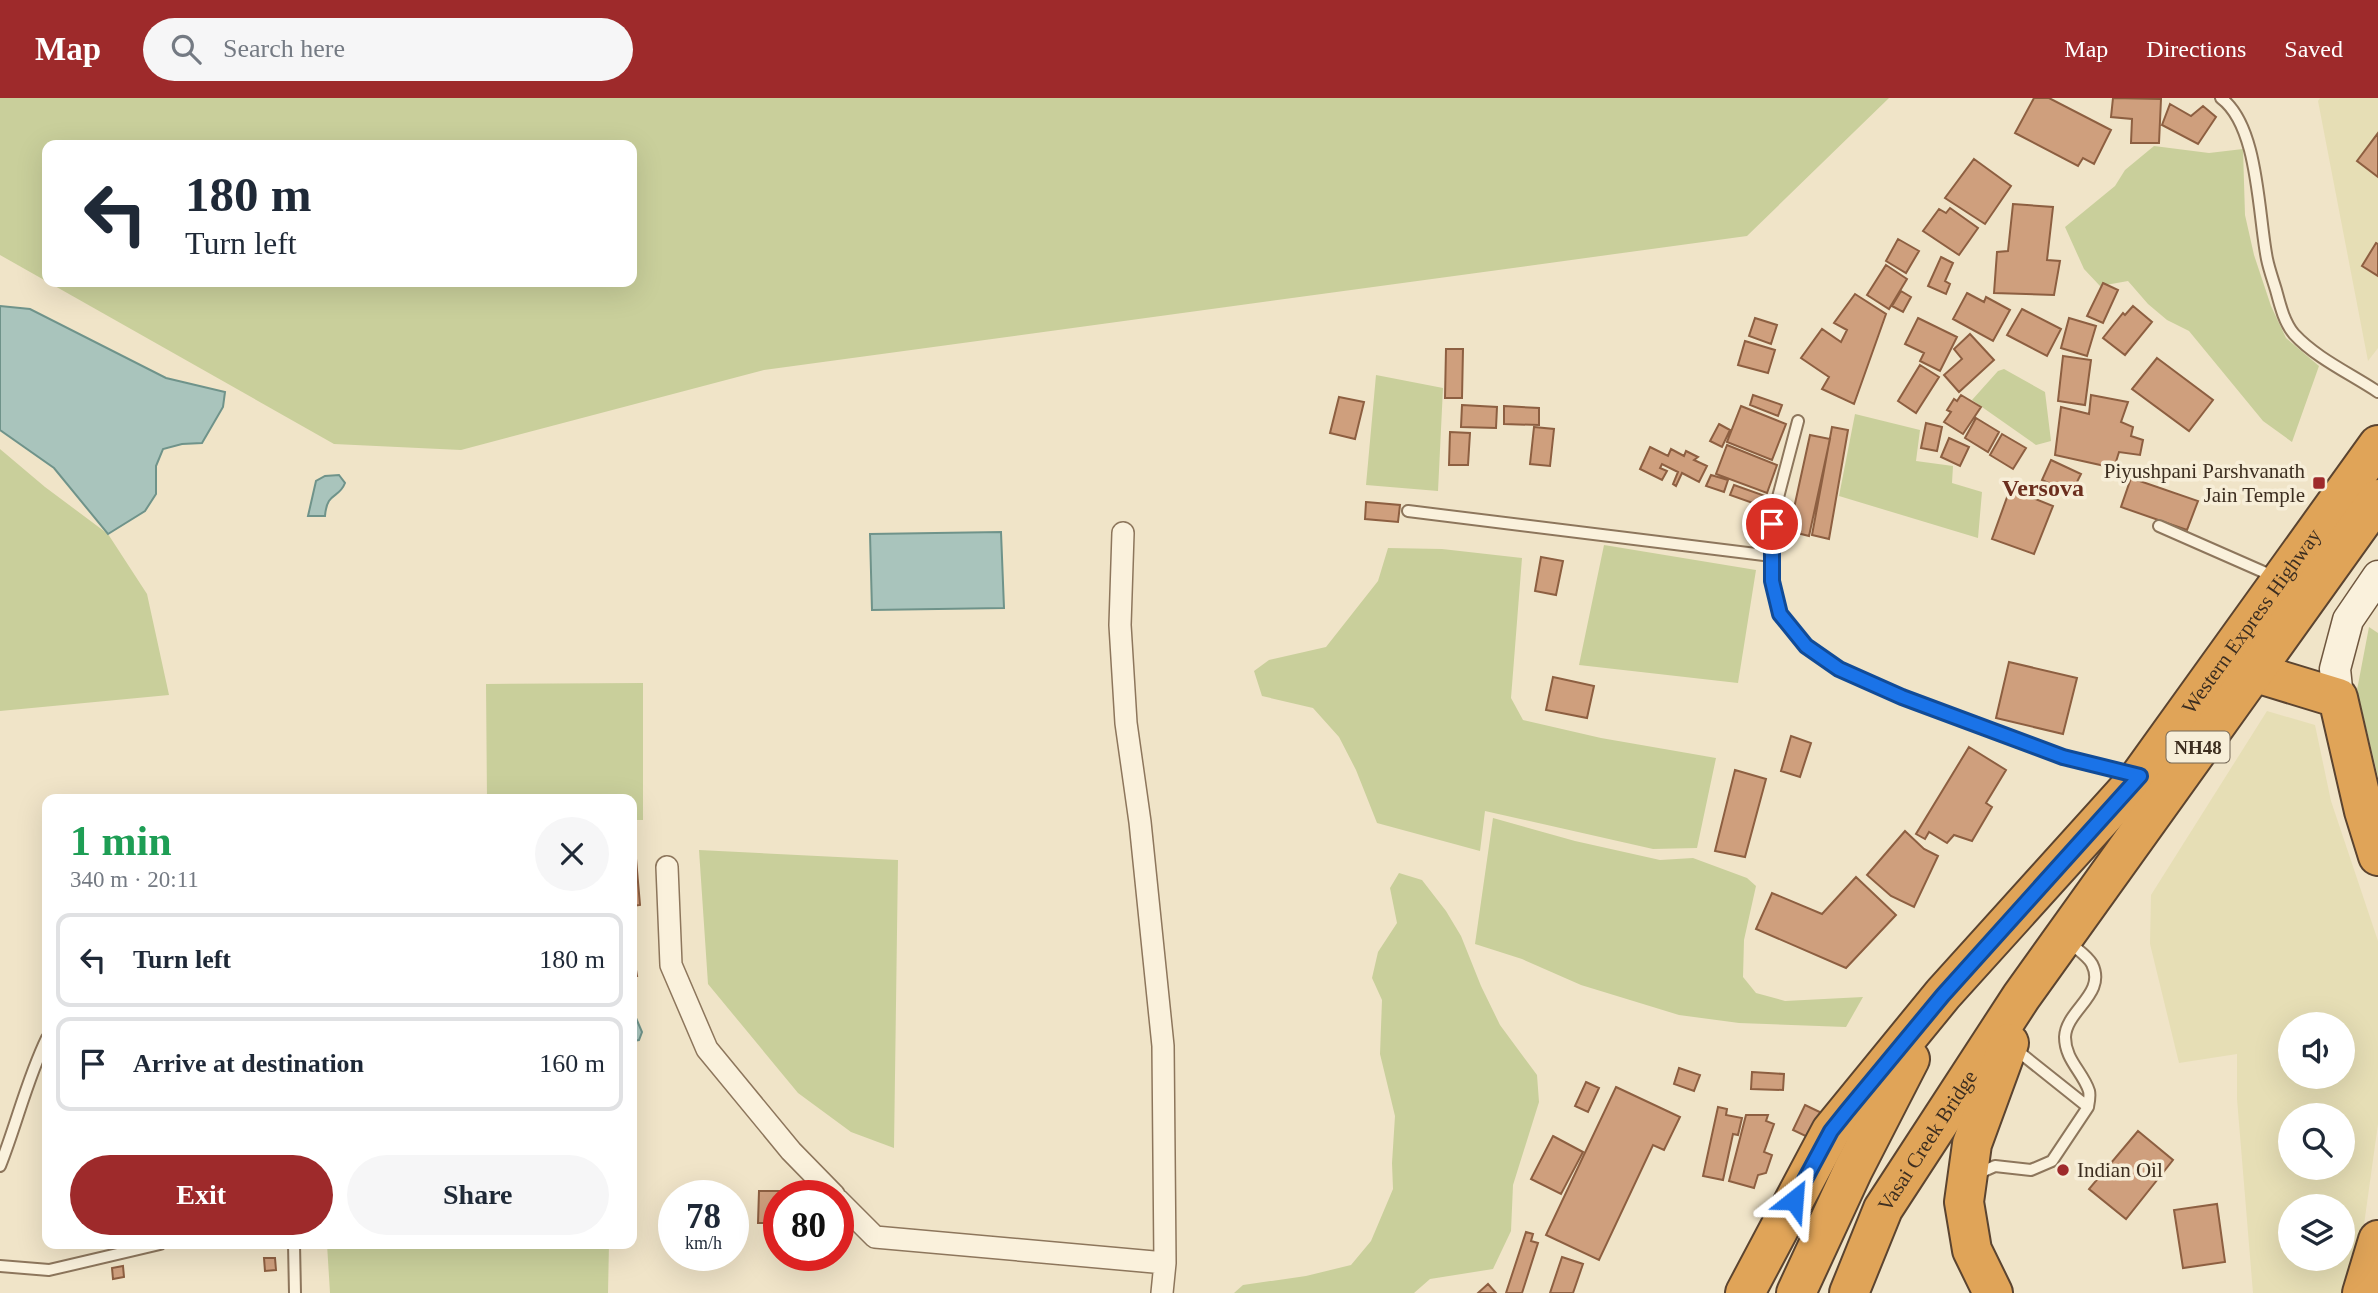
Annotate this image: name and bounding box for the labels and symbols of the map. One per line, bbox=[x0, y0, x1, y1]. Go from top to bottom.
place label: Piyushpani Parshvanath Jain Temple bbox=[2104, 459, 2305, 507]
district label: Versova bbox=[2002, 475, 2084, 501]
marker: Piyushpani Parshvanath Jain Temple bbox=[2311, 475, 2327, 491]
pin bbox=[1742, 494, 1802, 554]
street label: Western Express Highway bbox=[2177, 523, 2326, 718]
road number: NH48 bbox=[2166, 732, 2230, 762]
street label: Vasai Creek Bridge bbox=[1873, 1066, 1982, 1216]
place label: Indian Oil bbox=[2077, 1158, 2163, 1182]
marker: Indian Oil bbox=[2055, 1162, 2071, 1178]
position arrow bbox=[1757, 1163, 1831, 1237]
speed limit sign: 80 bbox=[763, 1180, 854, 1271]

